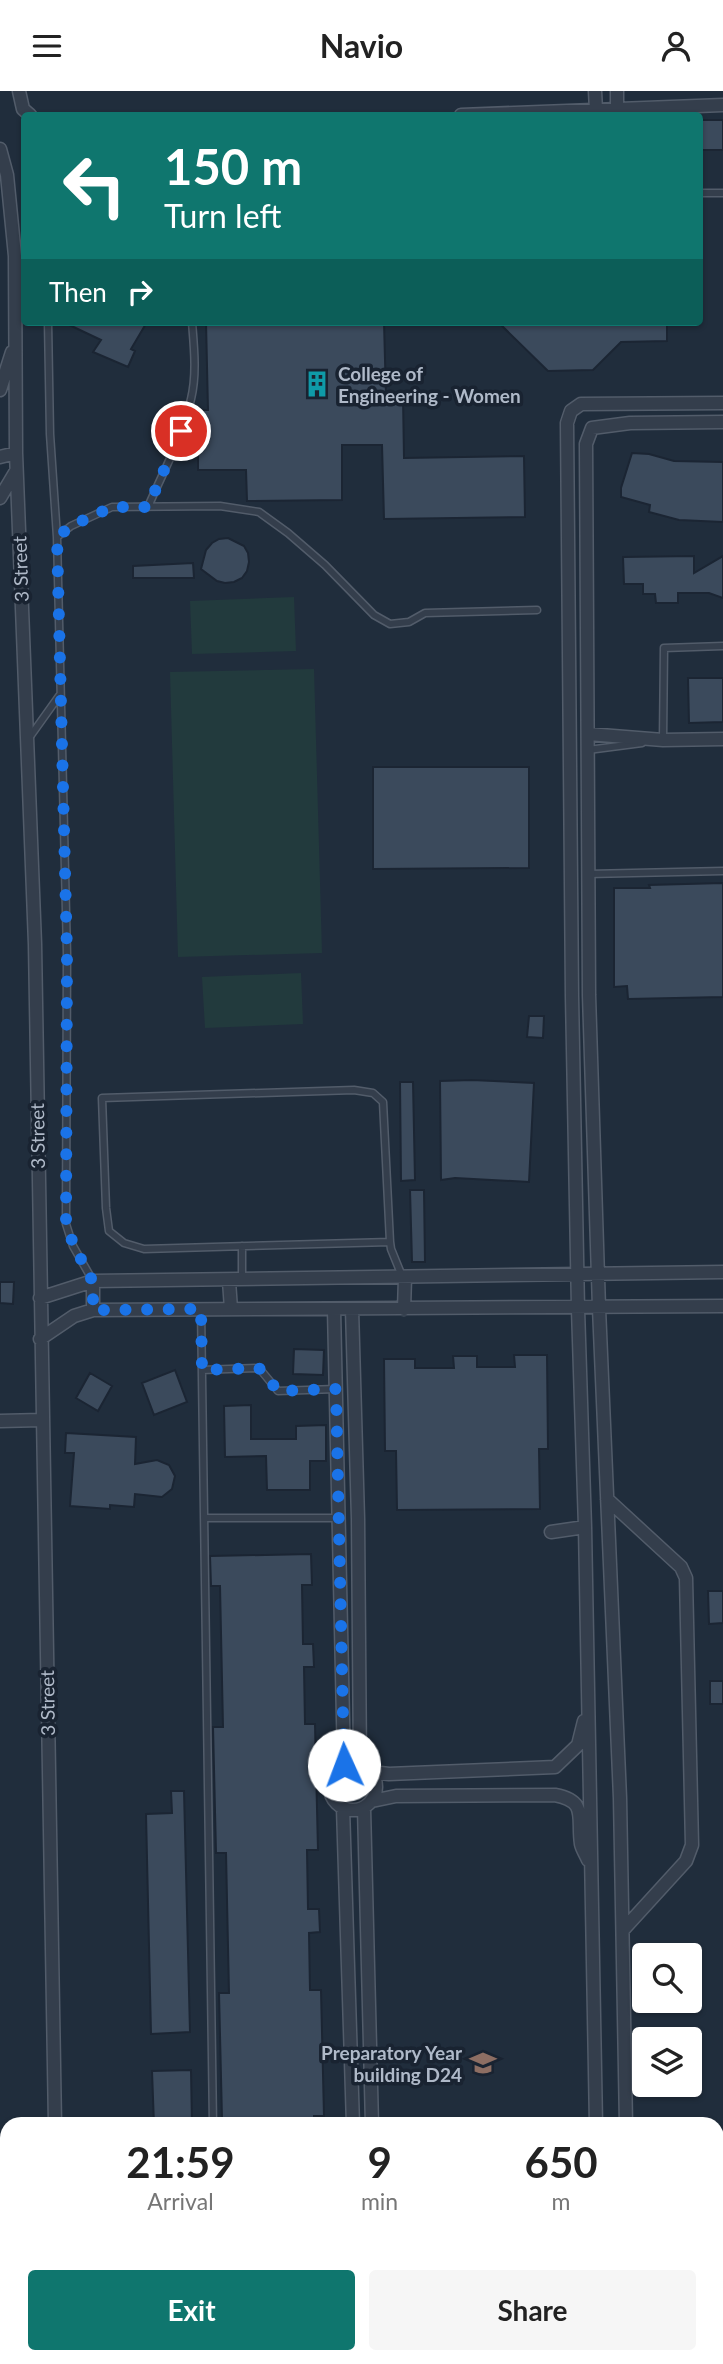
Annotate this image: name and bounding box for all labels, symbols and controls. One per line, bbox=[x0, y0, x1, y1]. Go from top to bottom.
text: Navio bbox=[320, 26, 403, 65]
icon: menu bbox=[28, 27, 66, 65]
icon: person bbox=[657, 27, 695, 65]
text: 150 m bbox=[164, 137, 302, 195]
icon: left bbox=[49, 140, 140, 231]
text: Turn left bbox=[164, 196, 281, 235]
icon: right bbox=[121, 273, 159, 311]
text: Then bbox=[49, 276, 107, 308]
place label: College of Engineering - Women bbox=[338, 362, 521, 407]
building icon: College of Engineering - Women bbox=[302, 369, 332, 399]
pin bbox=[151, 401, 211, 461]
icon: arrive bbox=[162, 412, 200, 450]
street label: 3 Street bbox=[7, 535, 33, 602]
street label: 3 Street bbox=[25, 1103, 49, 1169]
street label: 3 Street bbox=[35, 1670, 59, 1736]
position arrow bbox=[307, 1728, 381, 1802]
map controls bbox=[632, 1943, 702, 2097]
button: search bbox=[632, 1943, 702, 2013]
button: layers bbox=[632, 2027, 702, 2097]
place label: Preparatory Year building D24 bbox=[321, 2041, 463, 2086]
school or university icon: Preparatory Year building D24 bbox=[468, 2048, 498, 2078]
text: 21:59 bbox=[126, 2137, 235, 2187]
text: 9 bbox=[367, 2137, 392, 2187]
text: 650 bbox=[525, 2137, 598, 2187]
text: Arrival bbox=[147, 2187, 214, 2215]
text: min bbox=[361, 2187, 398, 2215]
text: m bbox=[552, 2187, 571, 2215]
button: Exit bbox=[28, 2270, 355, 2350]
button: Share bbox=[369, 2270, 696, 2350]

